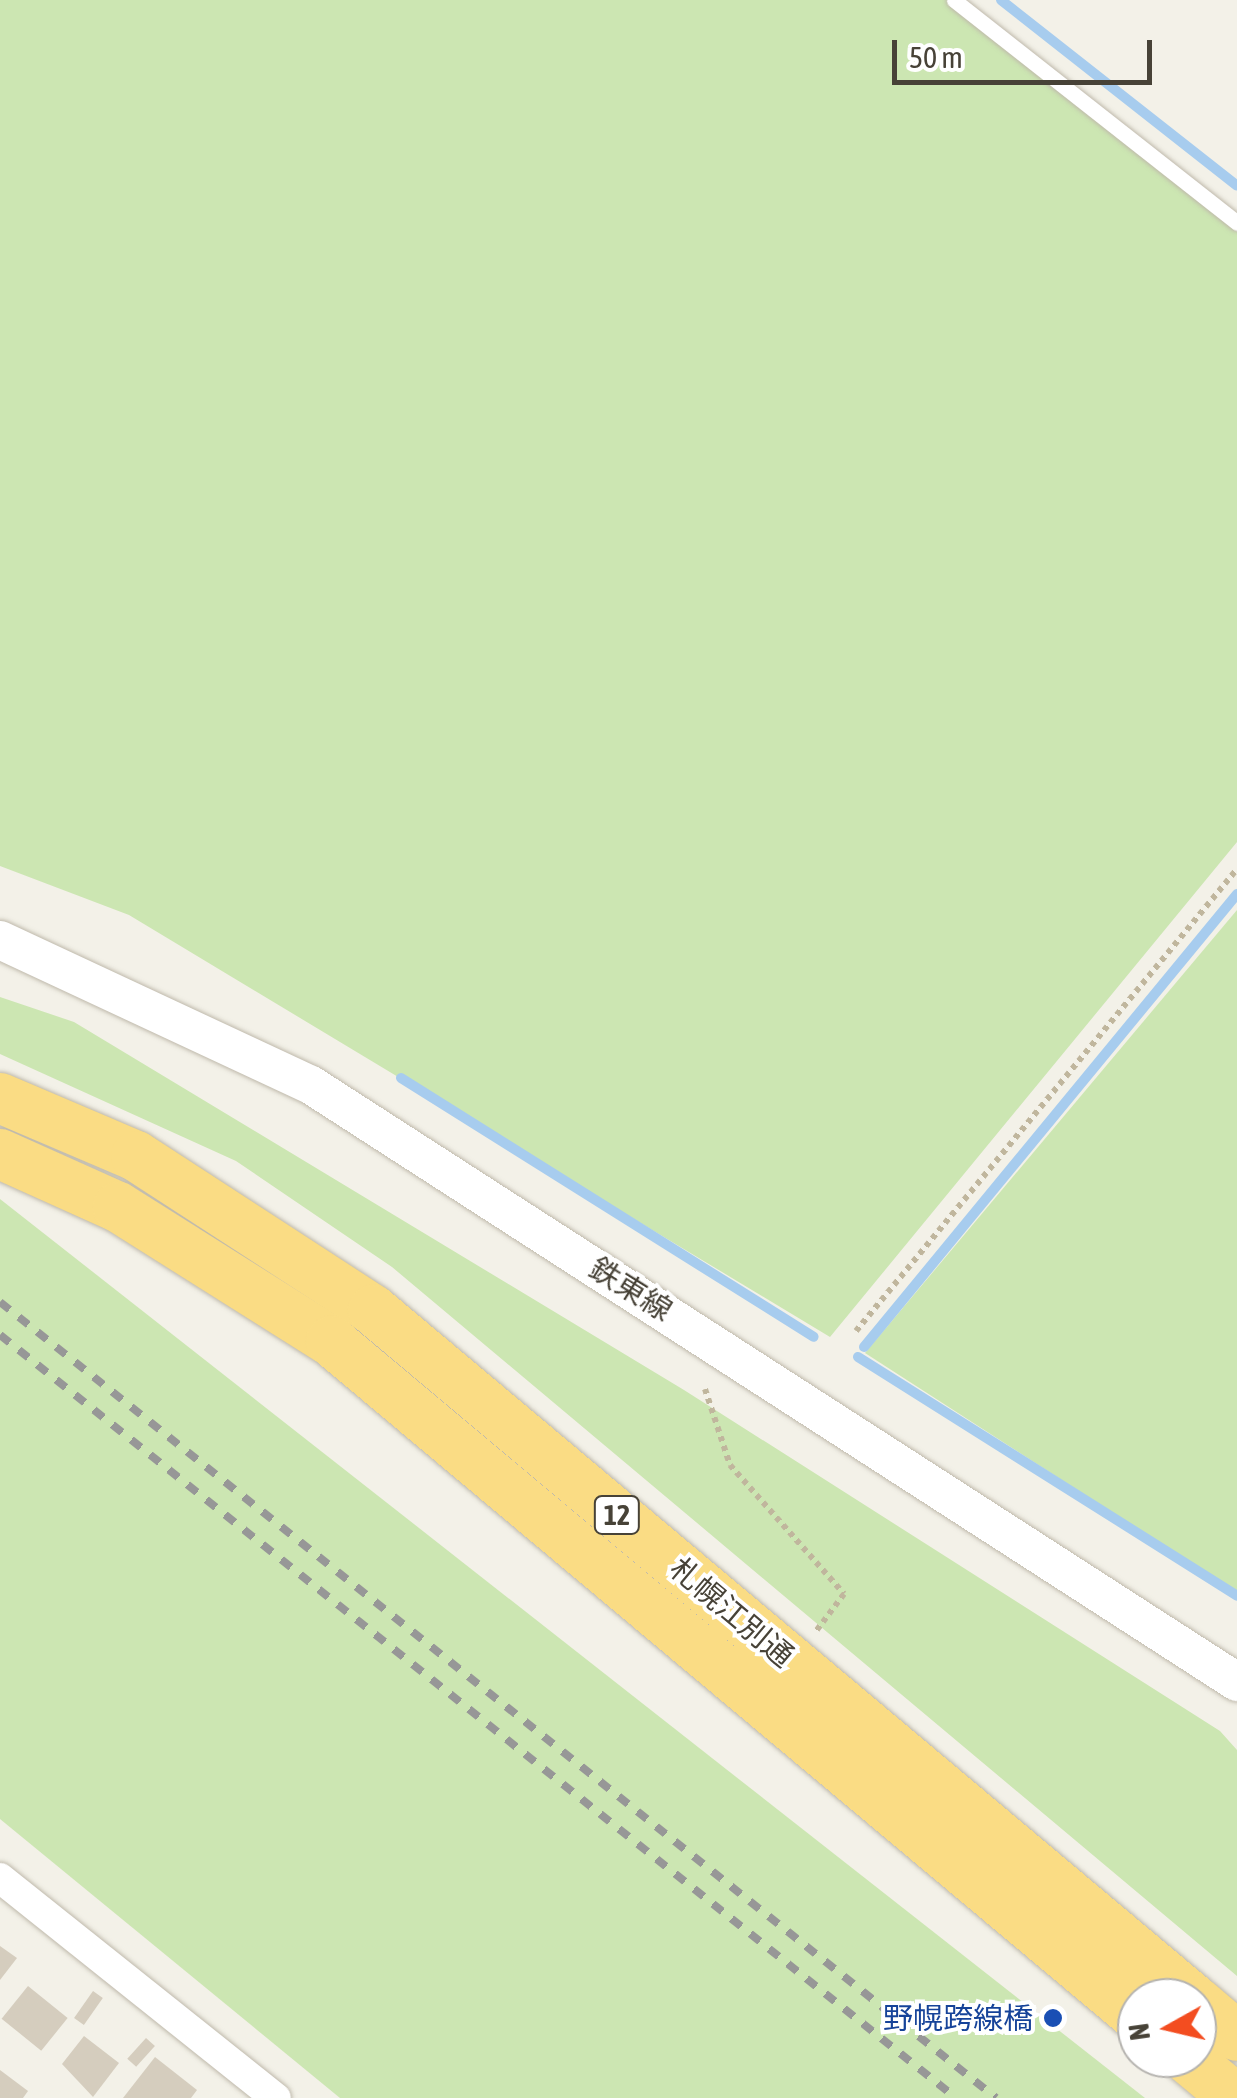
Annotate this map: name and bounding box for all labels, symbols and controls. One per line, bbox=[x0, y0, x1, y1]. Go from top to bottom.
scale bar bbox=[897, 20, 1157, 82]
text: 50 m bbox=[909, 40, 963, 74]
street label: 鉄東線 bbox=[583, 1250, 679, 1328]
road number: 12 bbox=[592, 1492, 642, 1538]
street label: 札幌江別通 bbox=[663, 1550, 801, 1674]
north arrow bbox=[1117, 1978, 1217, 2078]
place label: 野幌跨線橋 bbox=[883, 2000, 1033, 2036]
marker: 野幌跨線橋 bbox=[1042, 2007, 1064, 2029]
text: N bbox=[1122, 2021, 1156, 2042]

